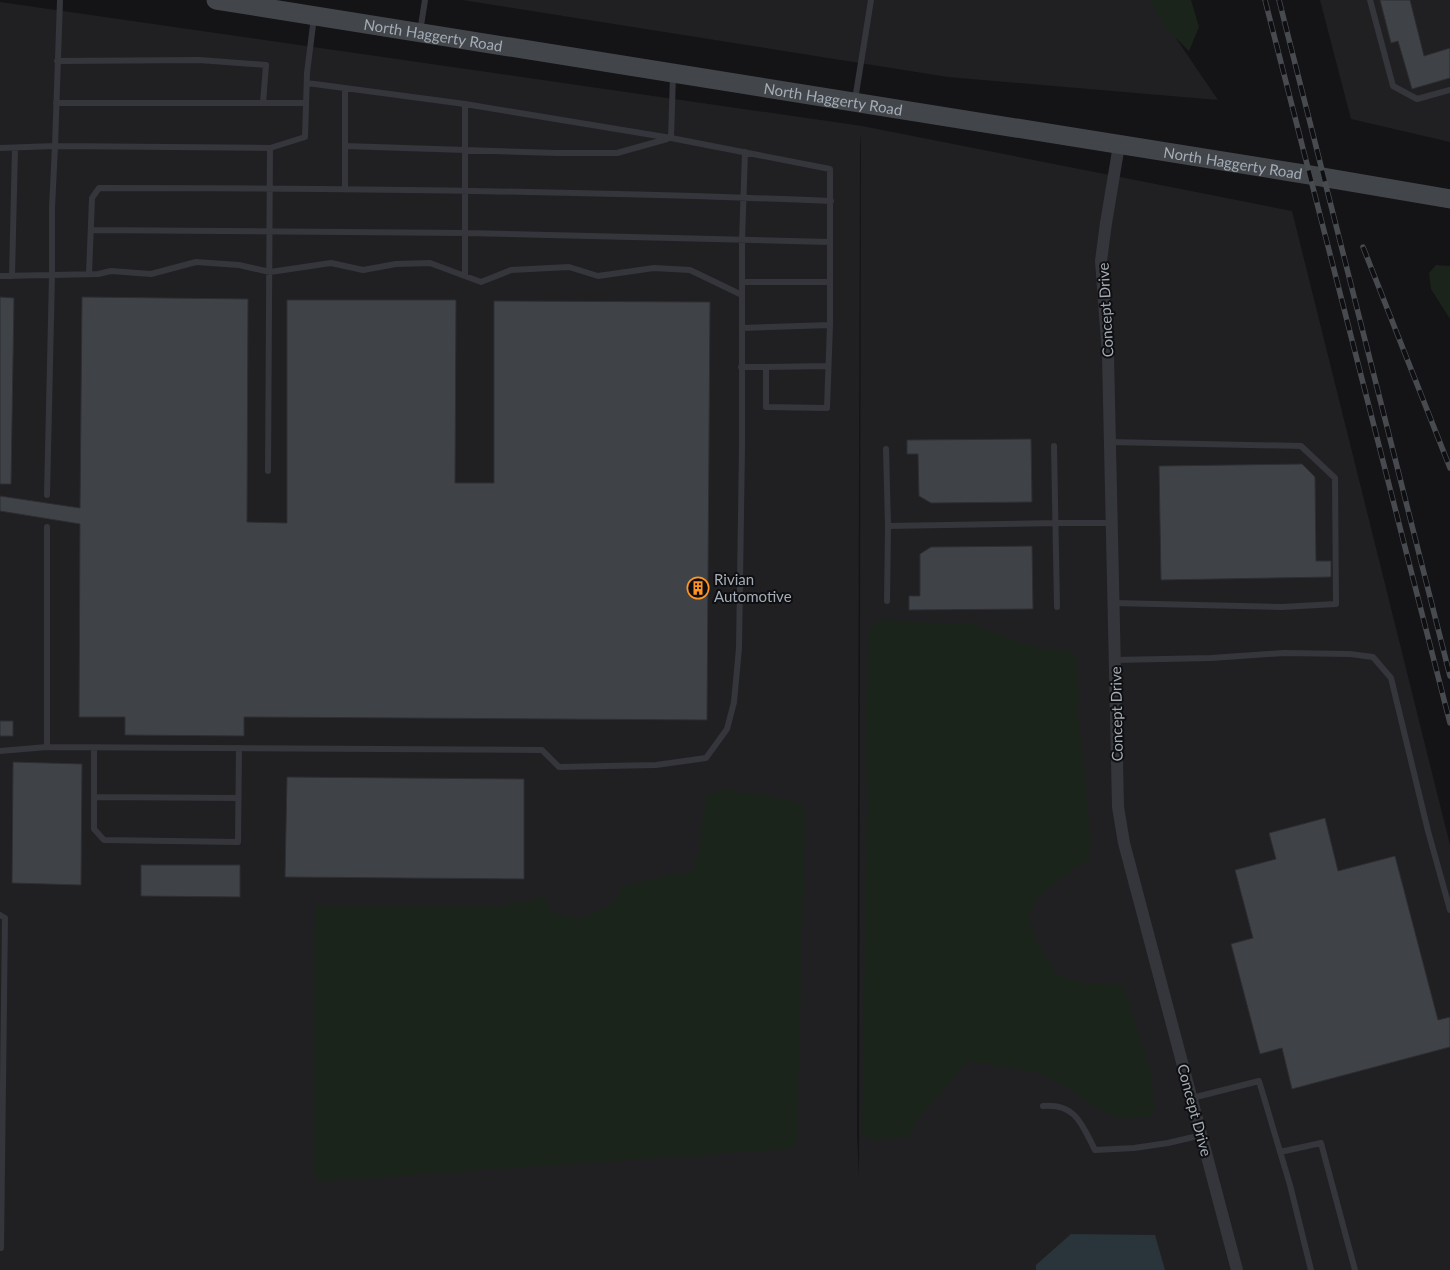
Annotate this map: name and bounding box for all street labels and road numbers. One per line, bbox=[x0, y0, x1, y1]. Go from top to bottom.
street label: North Haggerty Road bbox=[363, 15, 504, 55]
street label: North Haggerty Road bbox=[762, 79, 904, 119]
street label: North Haggerty Road bbox=[1162, 143, 1304, 183]
street label: Concept Drive bbox=[1094, 262, 1116, 358]
street label: Concept Drive bbox=[1106, 666, 1126, 762]
street label: Concept Drive bbox=[1174, 1062, 1216, 1158]

